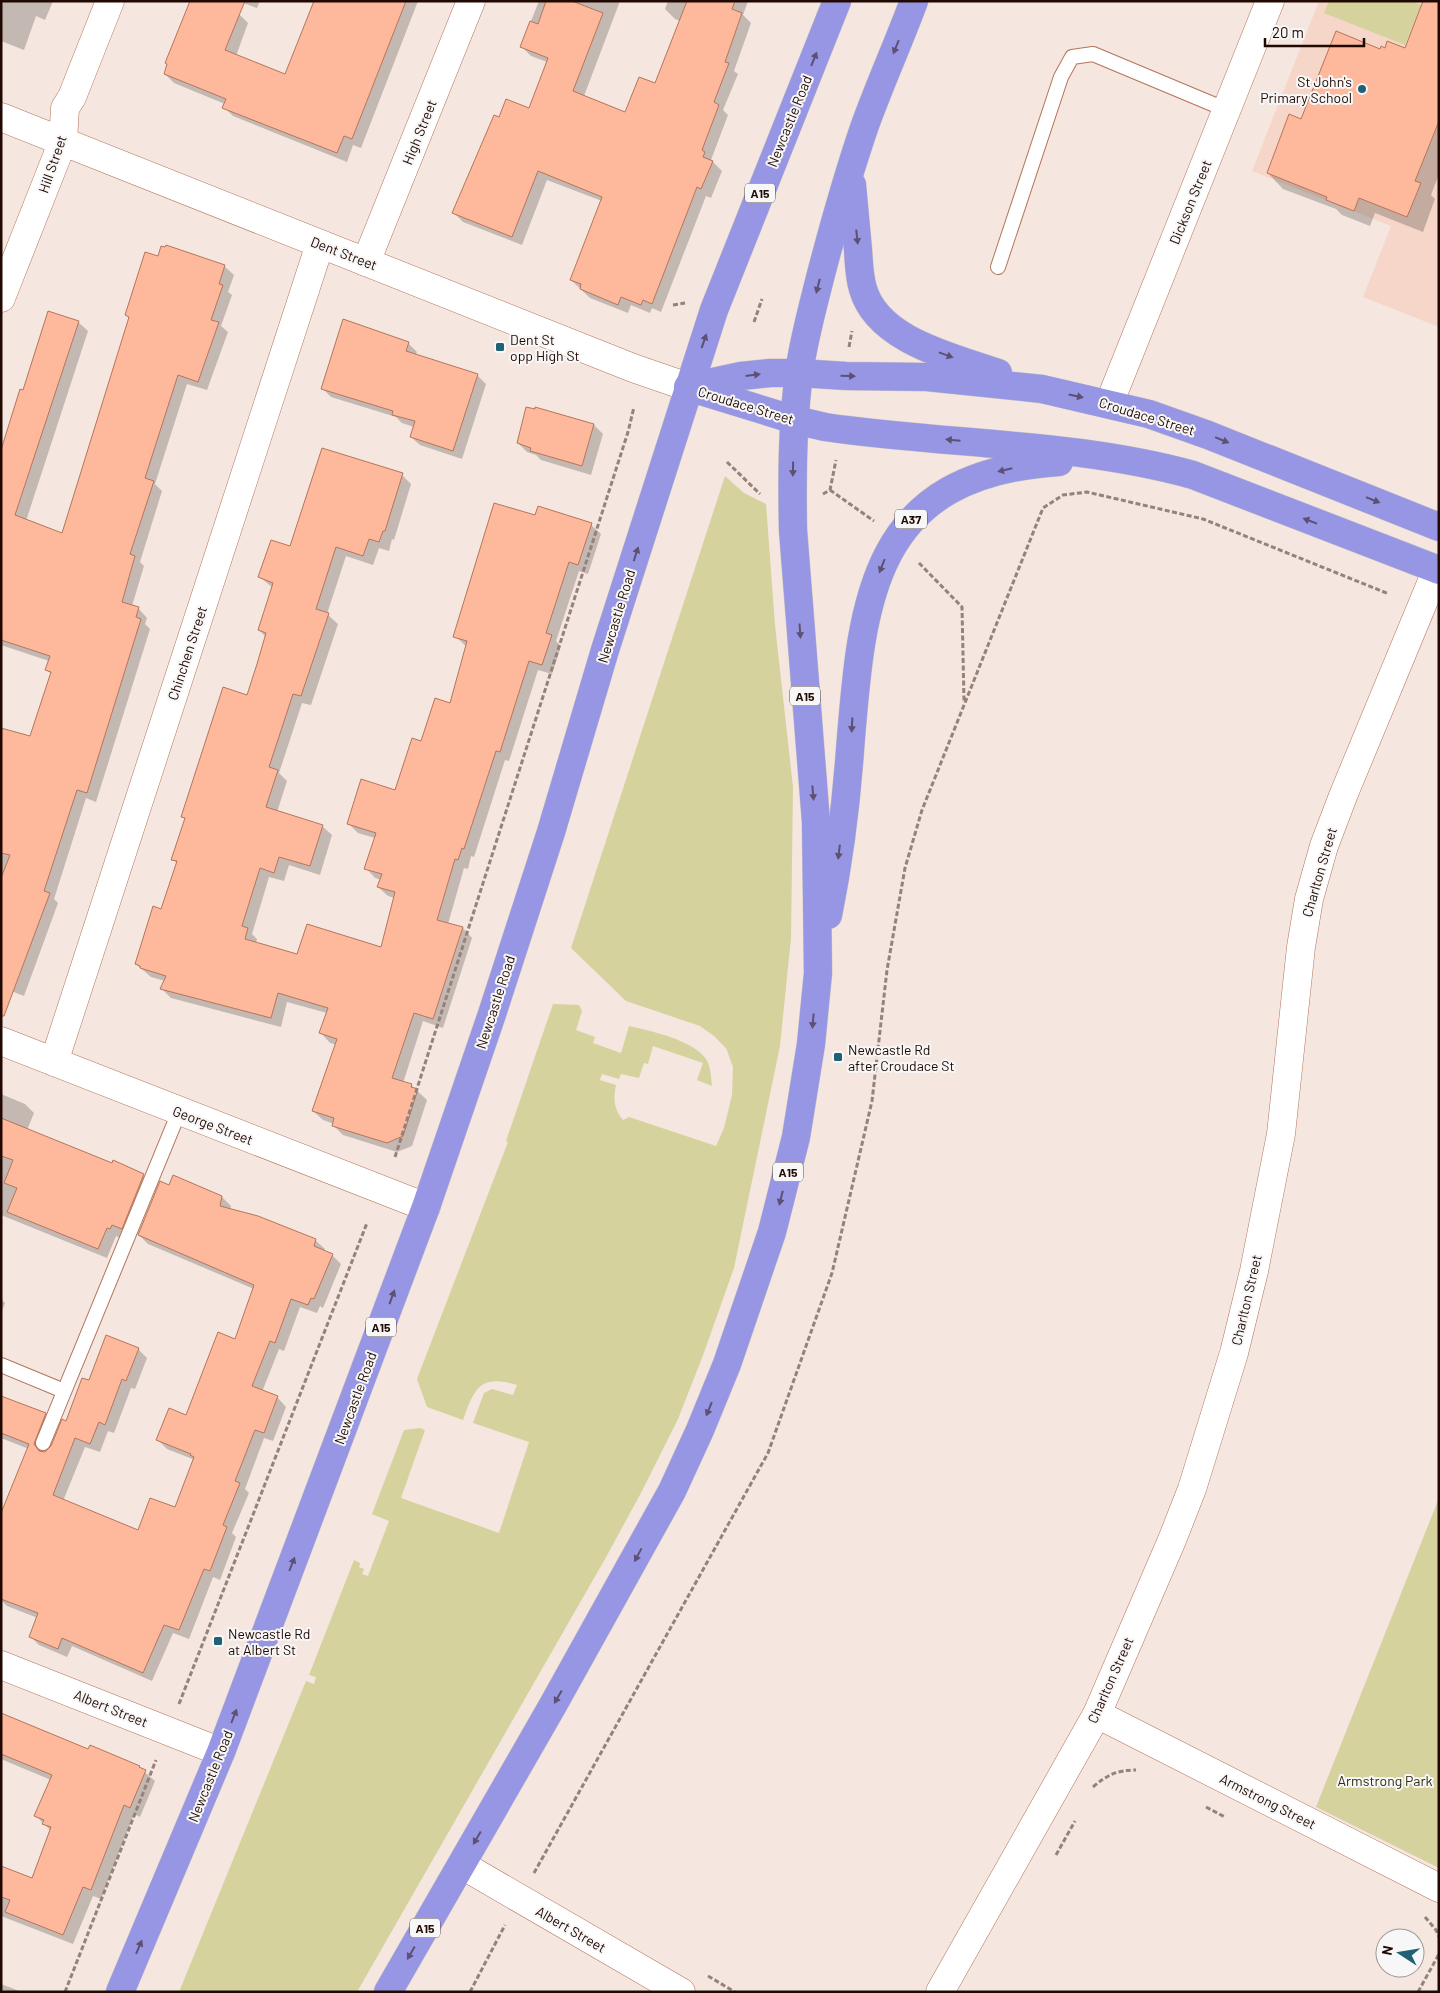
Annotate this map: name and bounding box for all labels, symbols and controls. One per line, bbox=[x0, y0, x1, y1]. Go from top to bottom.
scale bar bbox=[1265, 15, 1364, 47]
text: 20 m bbox=[1272, 23, 1304, 41]
one-way arrow bbox=[892, 39, 900, 54]
one-way arrow bbox=[810, 51, 818, 66]
street label: Newcastle Road bbox=[763, 73, 815, 169]
place label: St John's Primary School bbox=[1260, 73, 1352, 106]
marker: St John's Primary School bbox=[1356, 83, 1368, 95]
street label: High Street bbox=[398, 97, 440, 167]
street label: Hill Street bbox=[34, 133, 70, 195]
street label: Dickson Street bbox=[1165, 157, 1215, 247]
road number: A15 bbox=[745, 184, 775, 202]
one-way arrow bbox=[853, 230, 861, 246]
street label: Dent Street bbox=[308, 233, 380, 273]
one-way arrow bbox=[814, 278, 822, 293]
place label: Dent St opp High St bbox=[510, 331, 580, 364]
one-way arrow bbox=[700, 333, 708, 348]
marker: Dent St opp High St bbox=[494, 341, 506, 353]
one-way arrow bbox=[939, 352, 954, 359]
one-way arrow bbox=[746, 371, 762, 379]
one-way arrow bbox=[840, 372, 856, 380]
street label: Croudace Street bbox=[696, 382, 796, 428]
one-way arrow bbox=[1068, 392, 1083, 400]
street label: Croudace Street bbox=[1097, 393, 1197, 439]
one-way arrow bbox=[944, 436, 960, 444]
one-way arrow bbox=[1215, 436, 1230, 444]
one-way arrow bbox=[789, 461, 797, 477]
one-way arrow bbox=[997, 466, 1012, 474]
one-way arrow bbox=[1366, 497, 1380, 505]
road number: A37 bbox=[895, 509, 927, 528]
one-way arrow bbox=[1302, 517, 1317, 525]
one-way arrow bbox=[633, 546, 640, 561]
one-way arrow bbox=[878, 559, 886, 574]
street label: Newcastle Road bbox=[594, 567, 638, 665]
street label: Chinchen Street bbox=[164, 604, 210, 702]
one-way arrow bbox=[796, 623, 804, 639]
road number: A15 bbox=[790, 686, 820, 706]
one-way arrow bbox=[847, 717, 855, 733]
one-way arrow bbox=[809, 785, 817, 801]
street label: Charlton Street bbox=[1298, 825, 1340, 919]
one-way arrow bbox=[835, 844, 843, 860]
street label: Newcastle Road bbox=[472, 953, 518, 1051]
one-way arrow bbox=[809, 1013, 817, 1029]
place label: Newcastle Rd after Croudace St bbox=[848, 1041, 955, 1074]
marker: Newcastle Rd after Croudace St bbox=[832, 1051, 844, 1063]
street label: George Street bbox=[170, 1102, 256, 1148]
road number: A15 bbox=[773, 1162, 803, 1182]
one-way arrow bbox=[777, 1191, 785, 1206]
street label: Charlton Street bbox=[1227, 1253, 1265, 1347]
one-way arrow bbox=[388, 1289, 396, 1304]
road number: A15 bbox=[366, 1318, 396, 1336]
street label: Newcastle Road bbox=[330, 1349, 380, 1447]
one-way arrow bbox=[704, 1402, 712, 1416]
one-way arrow bbox=[634, 1548, 642, 1562]
one-way arrow bbox=[288, 1556, 296, 1571]
place label: Newcastle Rd at Albert St bbox=[228, 1625, 311, 1658]
street label: Charlton Street bbox=[1083, 1634, 1137, 1726]
marker: Newcastle Rd at Albert St bbox=[212, 1635, 224, 1647]
street label: Albert Street bbox=[72, 1685, 150, 1731]
one-way arrow bbox=[554, 1689, 562, 1704]
one-way arrow bbox=[231, 1708, 238, 1723]
street label: Newcastle Road bbox=[184, 1728, 236, 1824]
street label: Armstrong Street bbox=[1217, 1769, 1319, 1833]
park label: Armstrong Park bbox=[1338, 1772, 1433, 1789]
one-way arrow bbox=[473, 1831, 482, 1844]
street label: Albert Street bbox=[533, 1902, 609, 1956]
road number: A15 bbox=[410, 1919, 440, 1938]
north arrow bbox=[1375, 1928, 1425, 1978]
one-way arrow bbox=[135, 1939, 143, 1954]
text: N bbox=[1378, 1944, 1396, 1957]
one-way arrow bbox=[407, 1945, 415, 1960]

